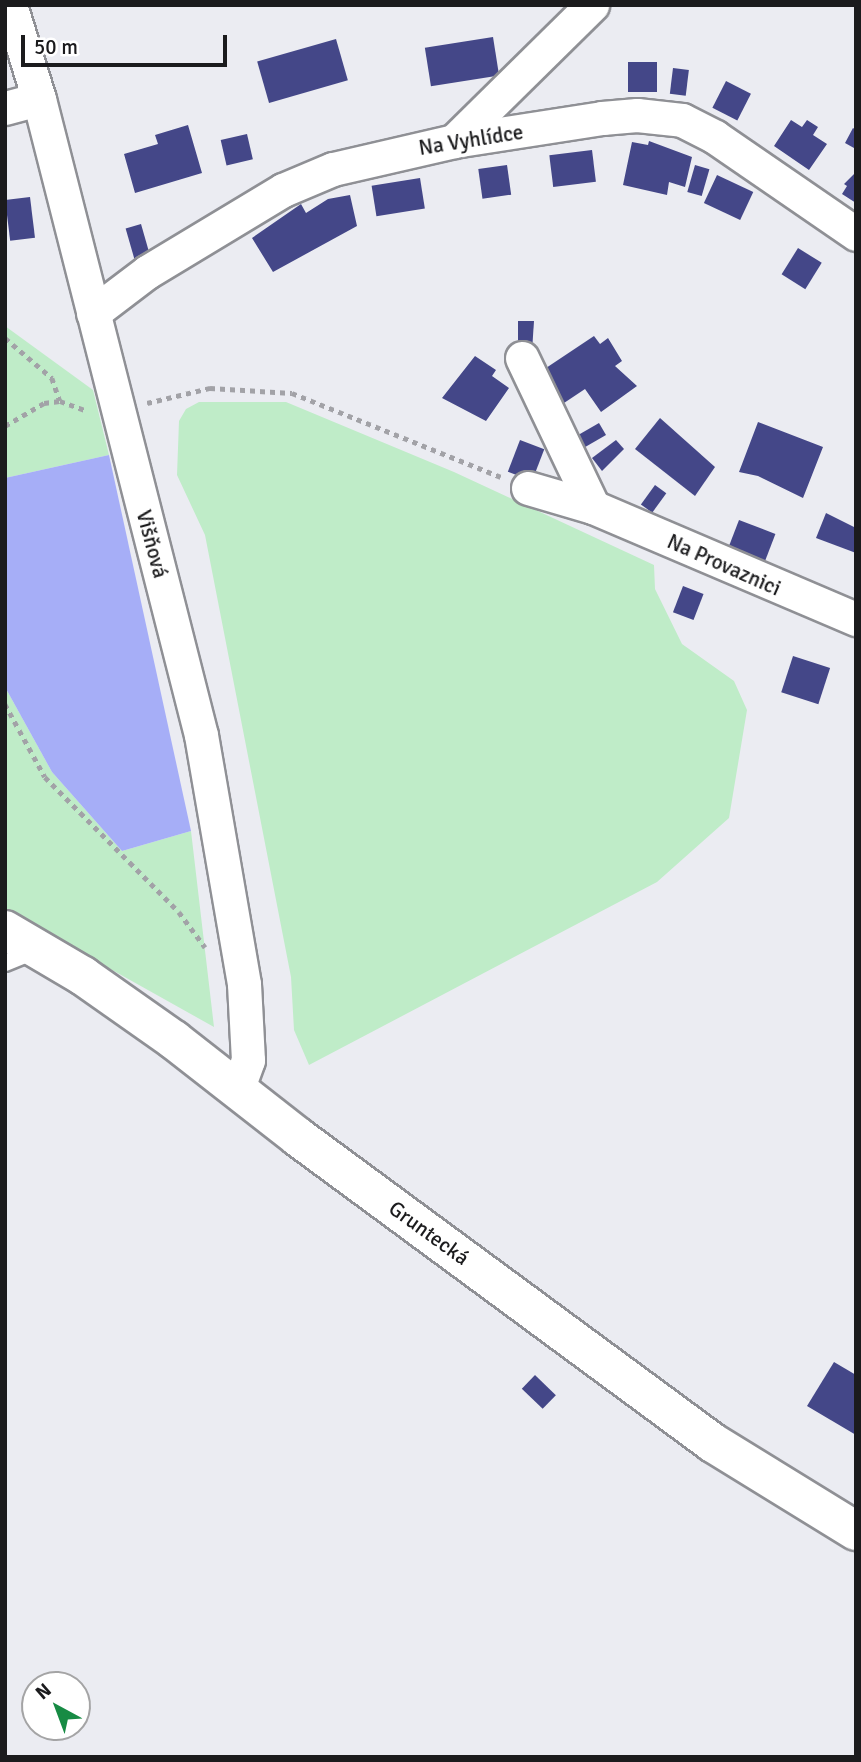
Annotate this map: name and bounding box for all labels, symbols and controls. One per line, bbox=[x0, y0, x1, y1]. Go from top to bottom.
scale bar bbox=[24, 21, 231, 65]
text: 50 m bbox=[34, 34, 78, 60]
street label: Na Vyhlídce bbox=[417, 119, 525, 161]
street label: Višňová bbox=[131, 507, 173, 581]
street label: Na Provaznici bbox=[663, 529, 785, 601]
street label: Gruntecká bbox=[384, 1195, 474, 1271]
north arrow bbox=[21, 1671, 91, 1741]
text: N bbox=[31, 1678, 56, 1705]

